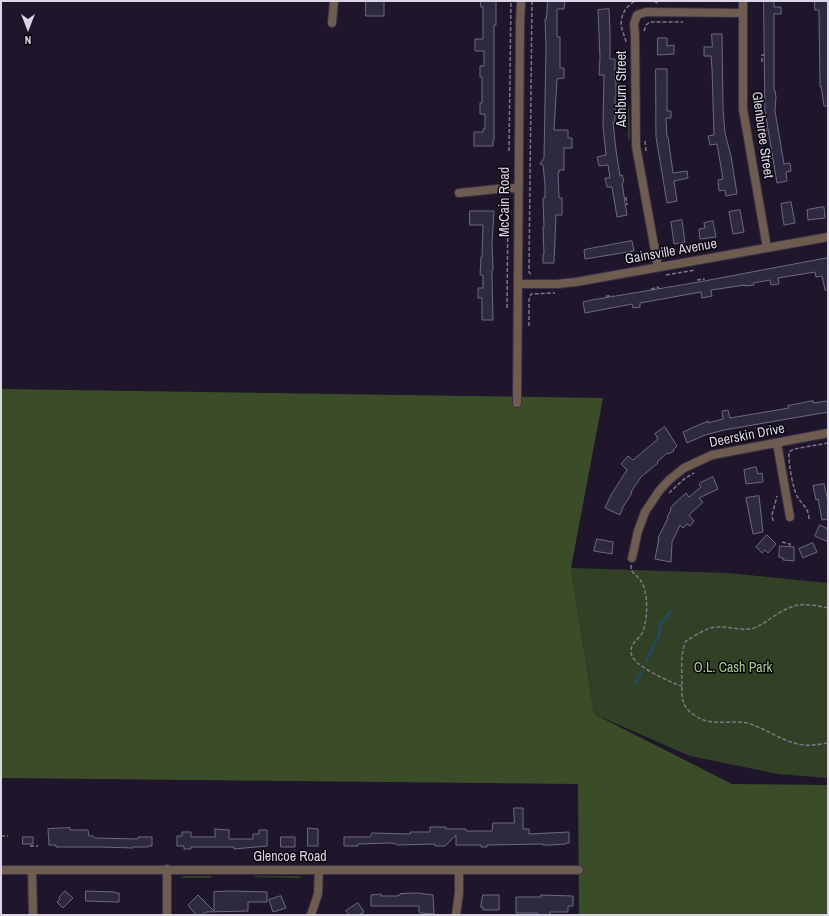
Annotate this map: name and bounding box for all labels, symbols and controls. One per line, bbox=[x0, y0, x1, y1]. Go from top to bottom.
north arrow bbox=[8, 8, 48, 48]
text: N bbox=[25, 33, 31, 47]
street label: Ashburn Street bbox=[614, 51, 630, 127]
street label: Glenburee Street bbox=[748, 91, 776, 179]
street label: McCain Road bbox=[497, 167, 513, 237]
street label: Gainsville Avenue bbox=[624, 236, 718, 268]
street label: Deerskin Drive bbox=[708, 420, 786, 452]
park label: O.L. Cash Park bbox=[694, 660, 772, 676]
street label: Glencoe Road bbox=[253, 849, 327, 865]

